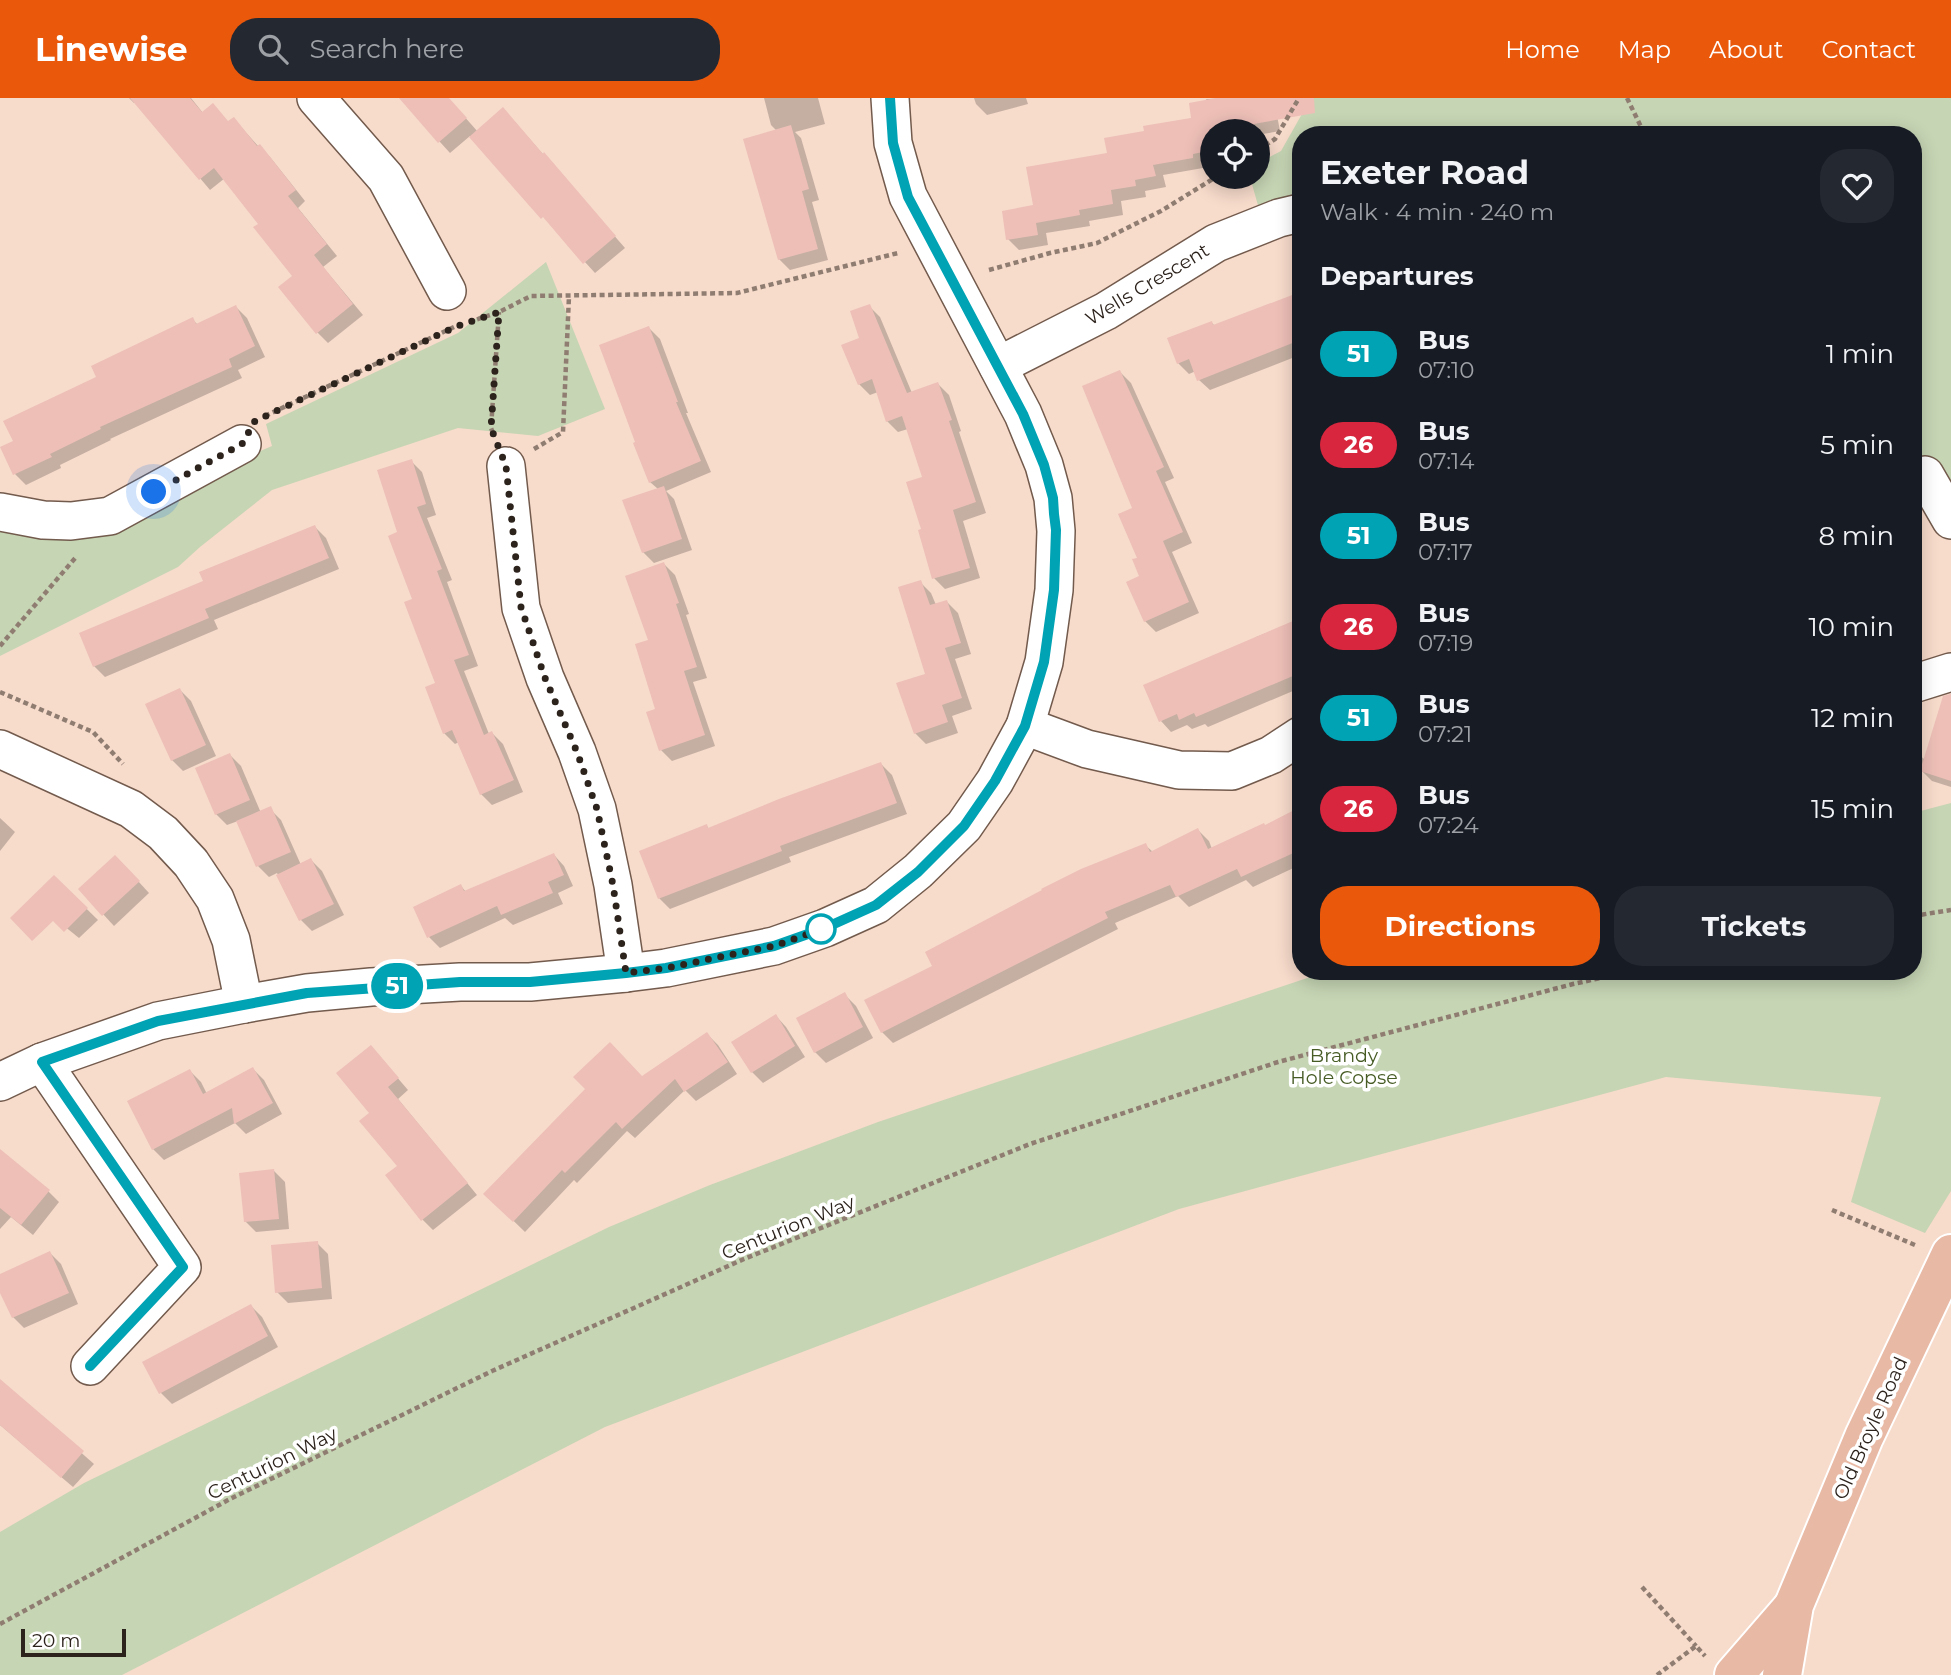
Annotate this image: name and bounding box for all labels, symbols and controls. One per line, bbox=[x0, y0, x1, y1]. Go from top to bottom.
search box bbox=[230, 18, 720, 81]
text: Linewise bbox=[35, 29, 188, 69]
icon: search bbox=[254, 30, 292, 68]
text: Search here bbox=[310, 33, 464, 65]
text: Home bbox=[1505, 35, 1580, 64]
text: Map bbox=[1618, 35, 1671, 64]
text: About bbox=[1709, 35, 1783, 64]
text: Contact bbox=[1821, 35, 1916, 64]
map controls bbox=[1200, 119, 1270, 189]
button: locate bbox=[1200, 119, 1270, 189]
button: heart bbox=[1820, 149, 1894, 223]
text: Exeter Road bbox=[1320, 152, 1529, 192]
text: Walk · 4 min · 240 m bbox=[1320, 198, 1554, 226]
street label: Wells Crescent bbox=[1081, 238, 1214, 330]
text: Departures bbox=[1320, 260, 1474, 292]
text: Bus bbox=[1418, 324, 1470, 356]
text: 1 min bbox=[1826, 338, 1894, 370]
text: 51 bbox=[1347, 339, 1370, 368]
text: 07:10 bbox=[1418, 356, 1475, 384]
text: Bus bbox=[1418, 415, 1470, 447]
text: 5 min bbox=[1820, 429, 1894, 461]
text: 26 bbox=[1344, 430, 1373, 459]
text: 07:14 bbox=[1418, 447, 1475, 475]
your location bbox=[136, 474, 171, 509]
text: Bus bbox=[1418, 506, 1470, 538]
text: 8 min bbox=[1818, 520, 1894, 552]
text: 51 bbox=[1347, 521, 1370, 550]
text: 07:17 bbox=[1418, 538, 1473, 566]
text: Bus bbox=[1418, 597, 1470, 629]
text: 10 min bbox=[1808, 611, 1894, 643]
text: 26 bbox=[1344, 612, 1373, 641]
text: 07:19 bbox=[1418, 629, 1473, 657]
text: Bus bbox=[1418, 688, 1470, 720]
text: 12 min bbox=[1811, 702, 1894, 734]
text: 51 bbox=[1347, 703, 1370, 732]
text: 07:21 bbox=[1418, 720, 1472, 748]
text: Bus bbox=[1418, 779, 1470, 811]
text: 15 min bbox=[1811, 793, 1894, 825]
text: 26 bbox=[1344, 794, 1373, 823]
text: 07:24 bbox=[1418, 811, 1479, 839]
button: Directions bbox=[1320, 886, 1600, 966]
button: Tickets bbox=[1614, 886, 1894, 966]
unlabelled marker bbox=[806, 914, 836, 944]
line badge: 51 bbox=[366, 963, 428, 1009]
text: 51 bbox=[385, 971, 409, 1000]
park label: Brandy Hole Copse bbox=[1290, 1044, 1398, 1089]
street label: Centurion Way bbox=[718, 1190, 859, 1265]
street label: Old Broyle Road bbox=[1829, 1353, 1912, 1503]
street label: Centurion Way bbox=[204, 1422, 341, 1505]
scale bar bbox=[21, 1626, 126, 1658]
text: 20 m bbox=[32, 1629, 80, 1652]

